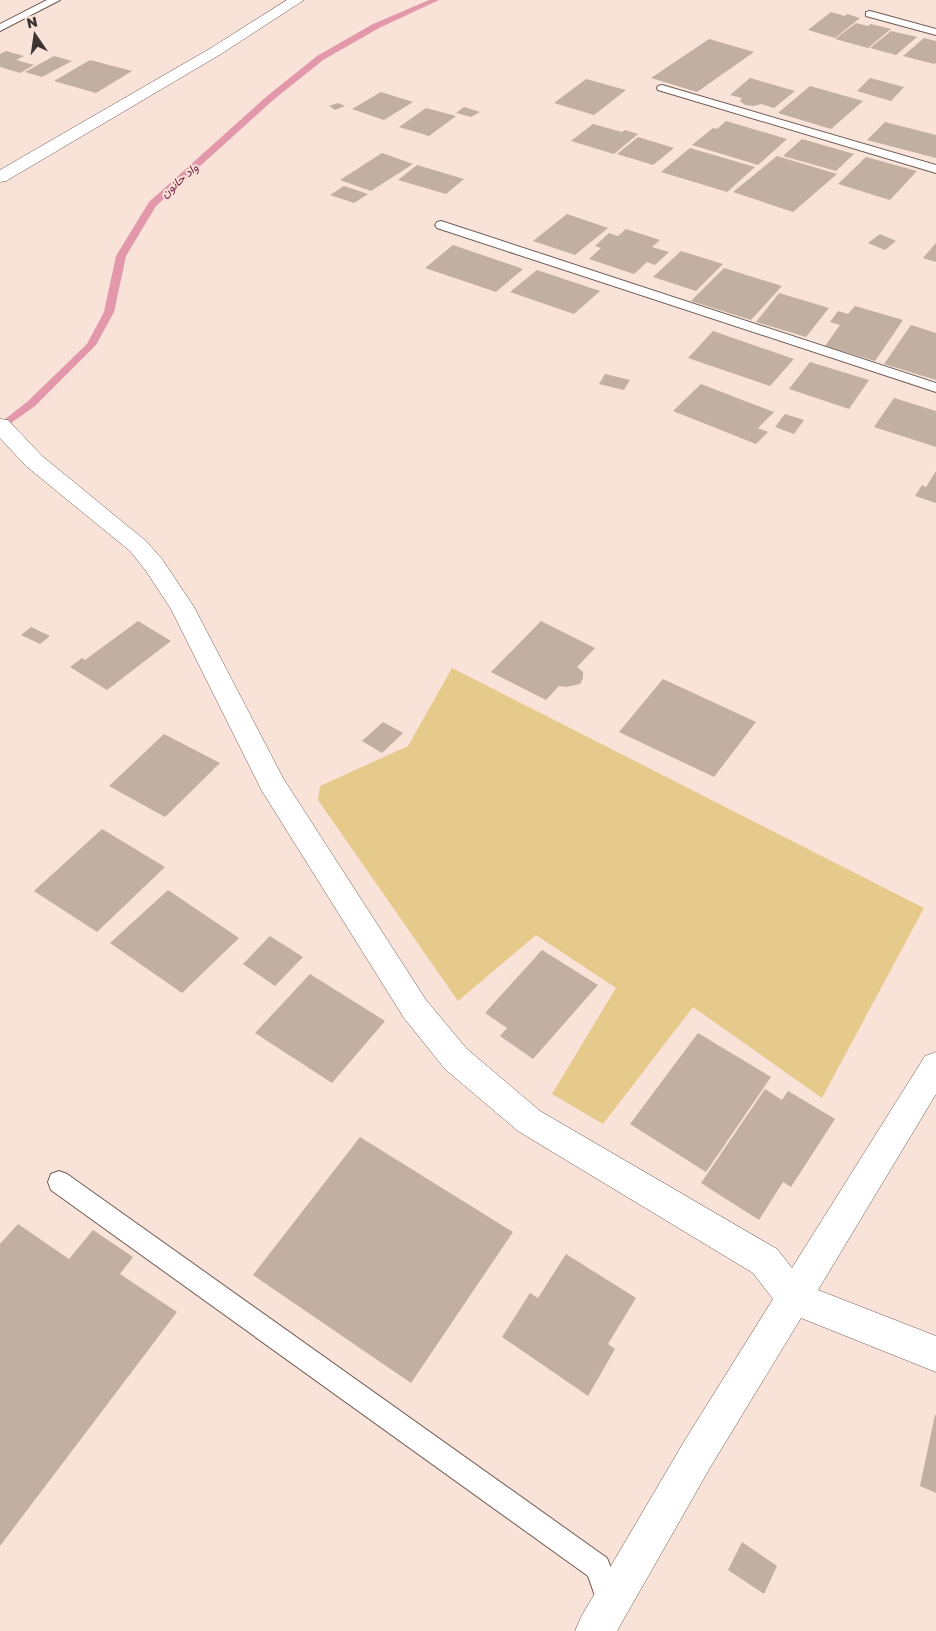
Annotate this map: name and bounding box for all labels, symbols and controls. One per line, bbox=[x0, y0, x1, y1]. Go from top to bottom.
north arrow bbox=[10, 10, 60, 60]
text: N bbox=[25, 12, 39, 31]
water label: واد حانون bbox=[157, 159, 202, 201]

